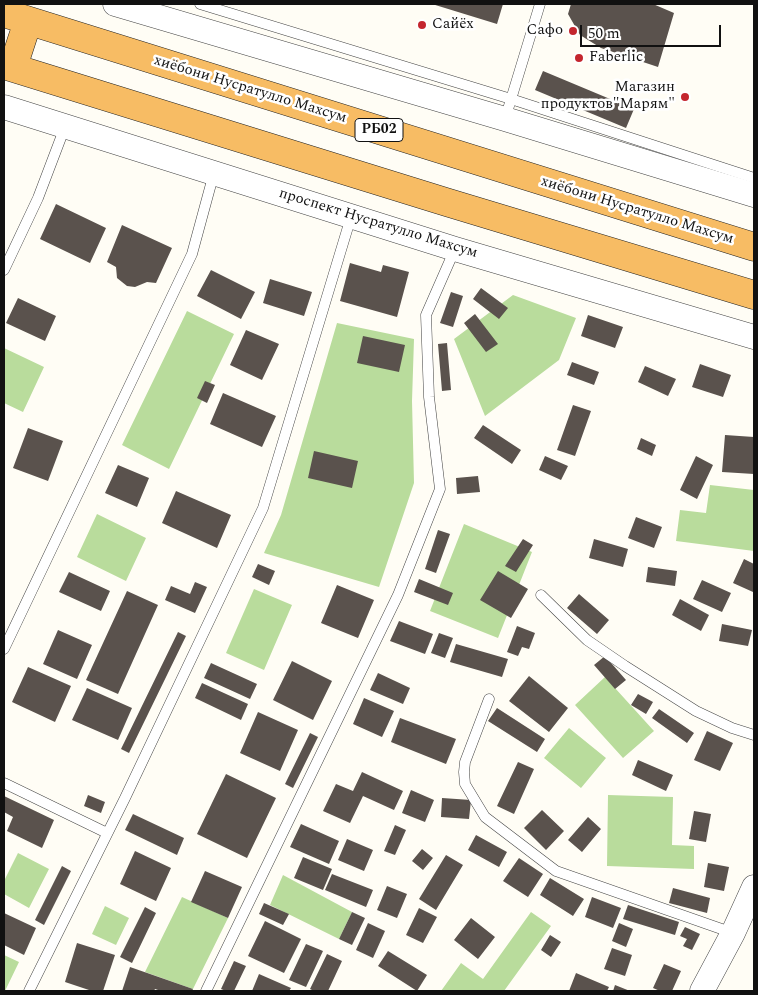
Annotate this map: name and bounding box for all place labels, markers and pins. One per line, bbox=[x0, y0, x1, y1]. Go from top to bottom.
place label: Сайёх bbox=[432, 16, 474, 34]
marker: Сайёх bbox=[416, 19, 428, 31]
place label: Сафо bbox=[526, 22, 563, 40]
marker: Сафо bbox=[567, 25, 579, 37]
place label: Faberlic bbox=[589, 49, 643, 67]
marker: Faberlic bbox=[573, 52, 585, 64]
place label: Магазин продуктов"Марям" bbox=[541, 79, 675, 114]
marker: Магазин продуктов"Марям" bbox=[679, 91, 691, 103]

